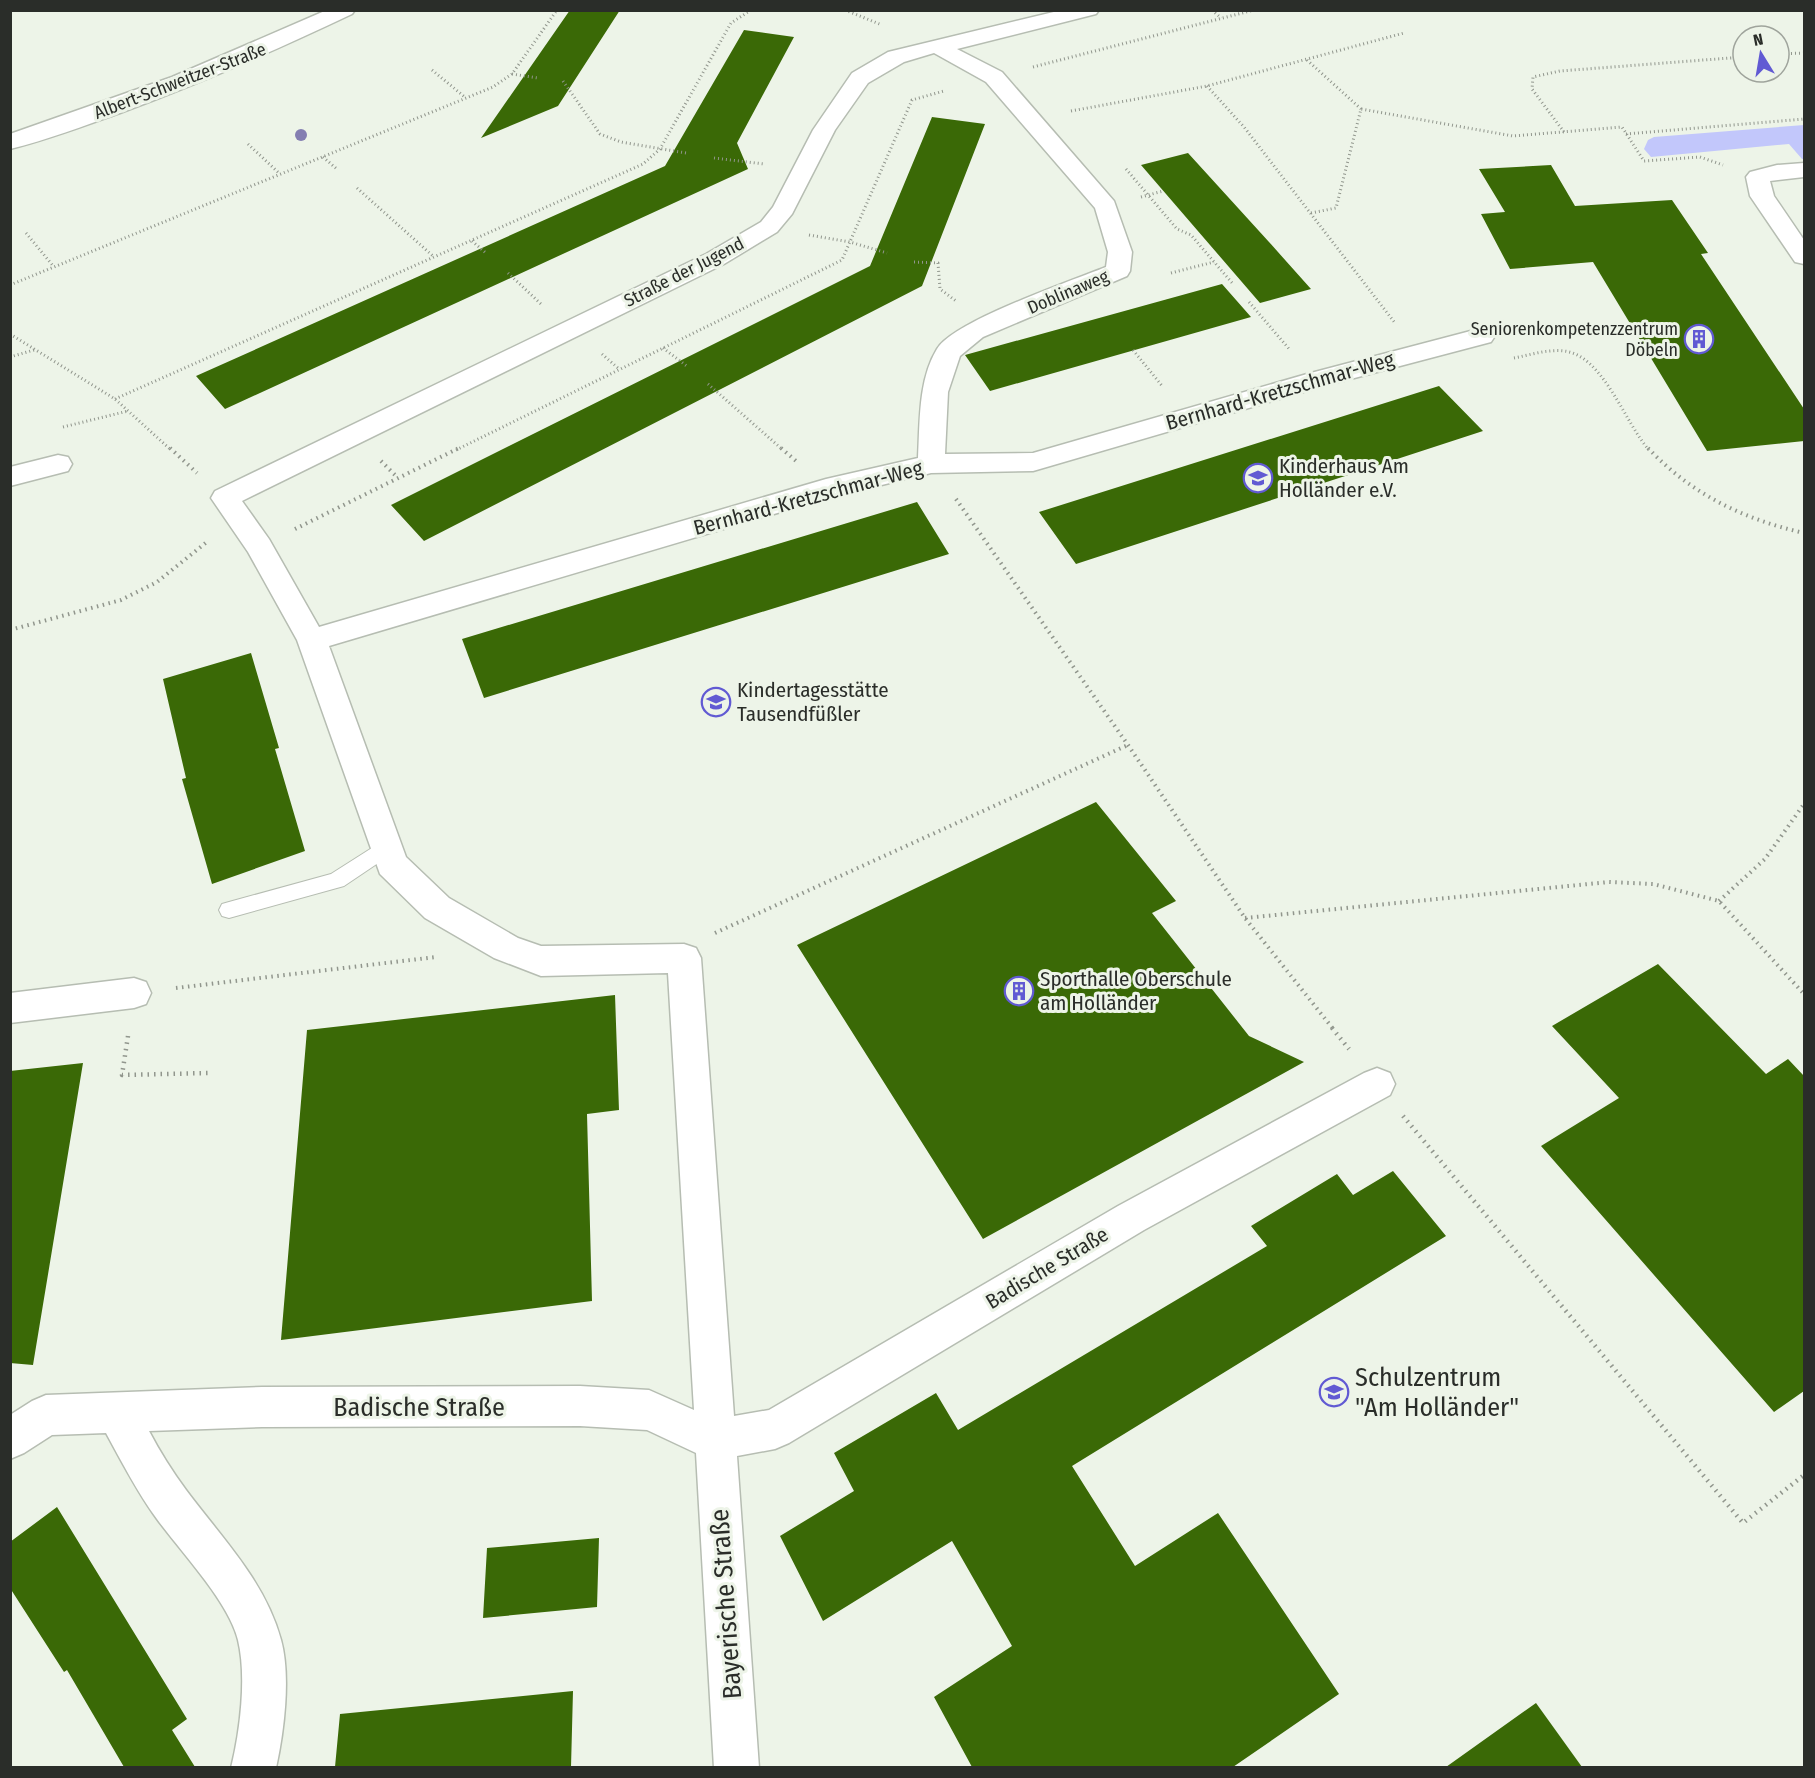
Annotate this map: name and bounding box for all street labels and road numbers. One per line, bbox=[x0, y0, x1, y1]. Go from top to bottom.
street label: Albert-Schweitzer-Straße bbox=[91, 38, 269, 124]
street label: Straße der Jugend bbox=[620, 232, 748, 312]
street label: Doblinaweg bbox=[1024, 265, 1112, 319]
street label: Bernhard-Kretzschmar-Weg bbox=[1163, 346, 1397, 436]
street label: Bernhard-Kretzschmar-Weg bbox=[691, 455, 926, 541]
street label: Badische Straße bbox=[981, 1221, 1113, 1315]
street label: Badische Straße bbox=[333, 1392, 505, 1423]
street label: Bayerische Straße bbox=[704, 1508, 748, 1700]

